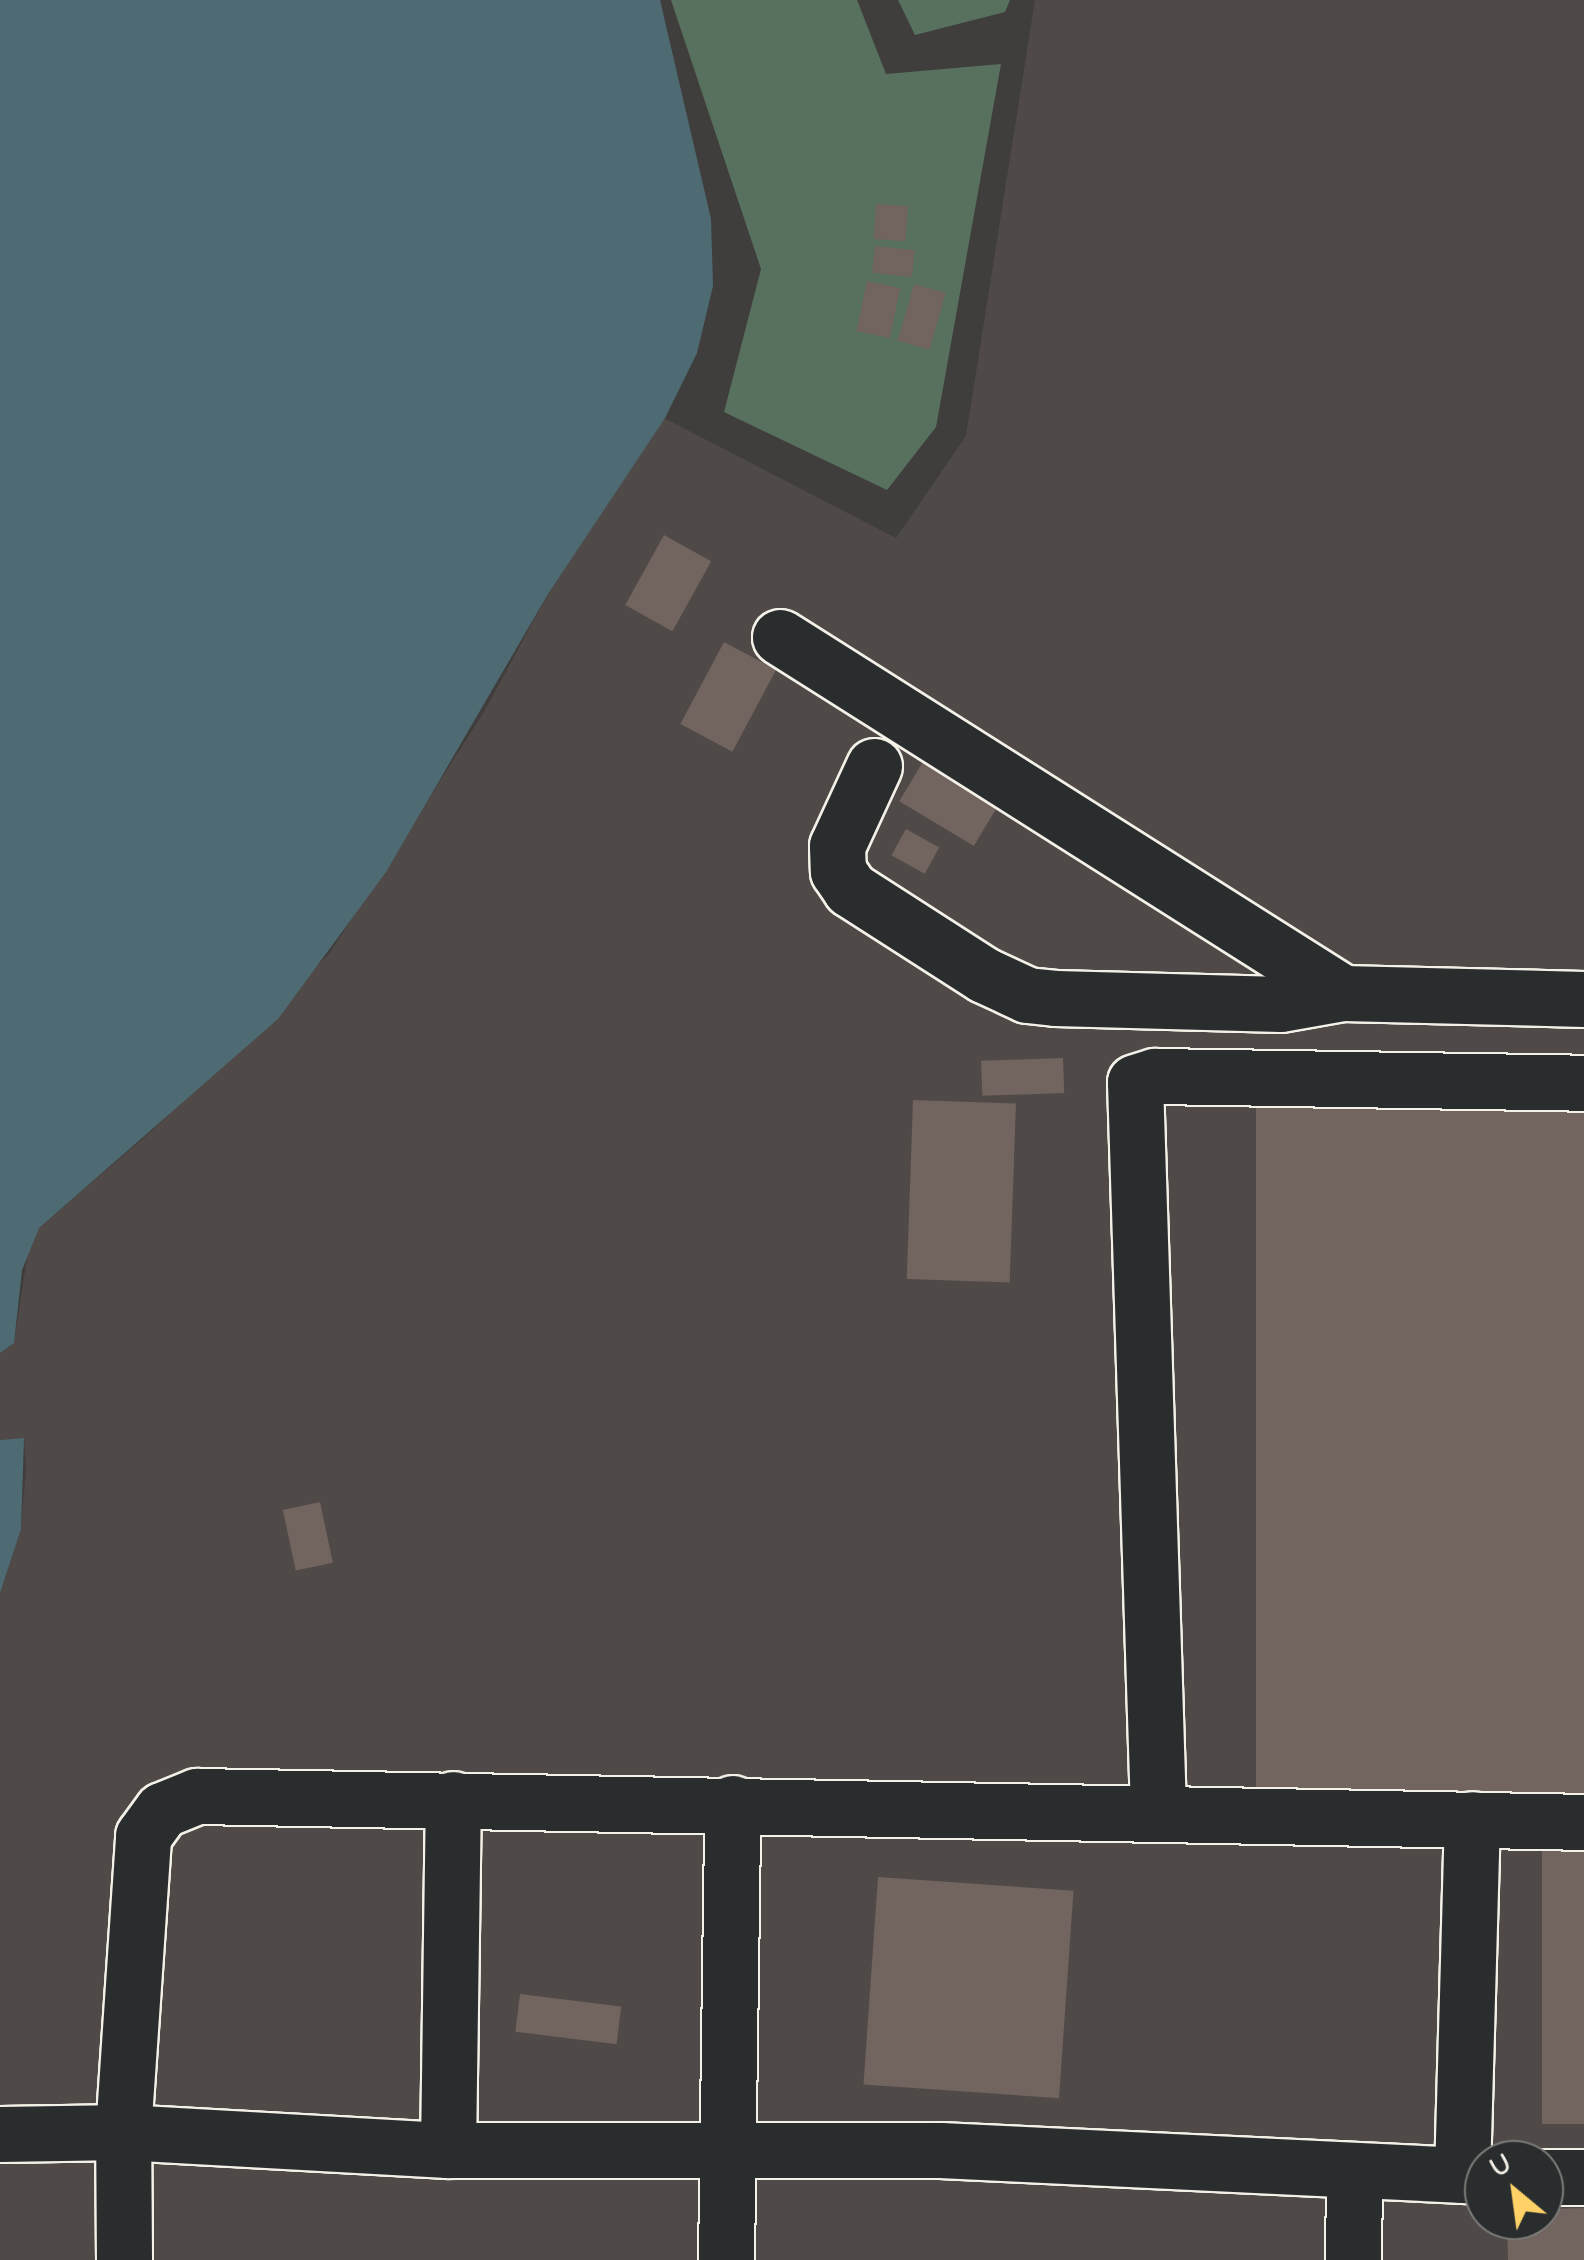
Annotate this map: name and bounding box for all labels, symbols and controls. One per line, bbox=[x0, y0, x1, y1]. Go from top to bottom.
north arrow bbox=[1464, 2140, 1564, 2240]
text: U bbox=[1484, 2147, 1516, 2184]

